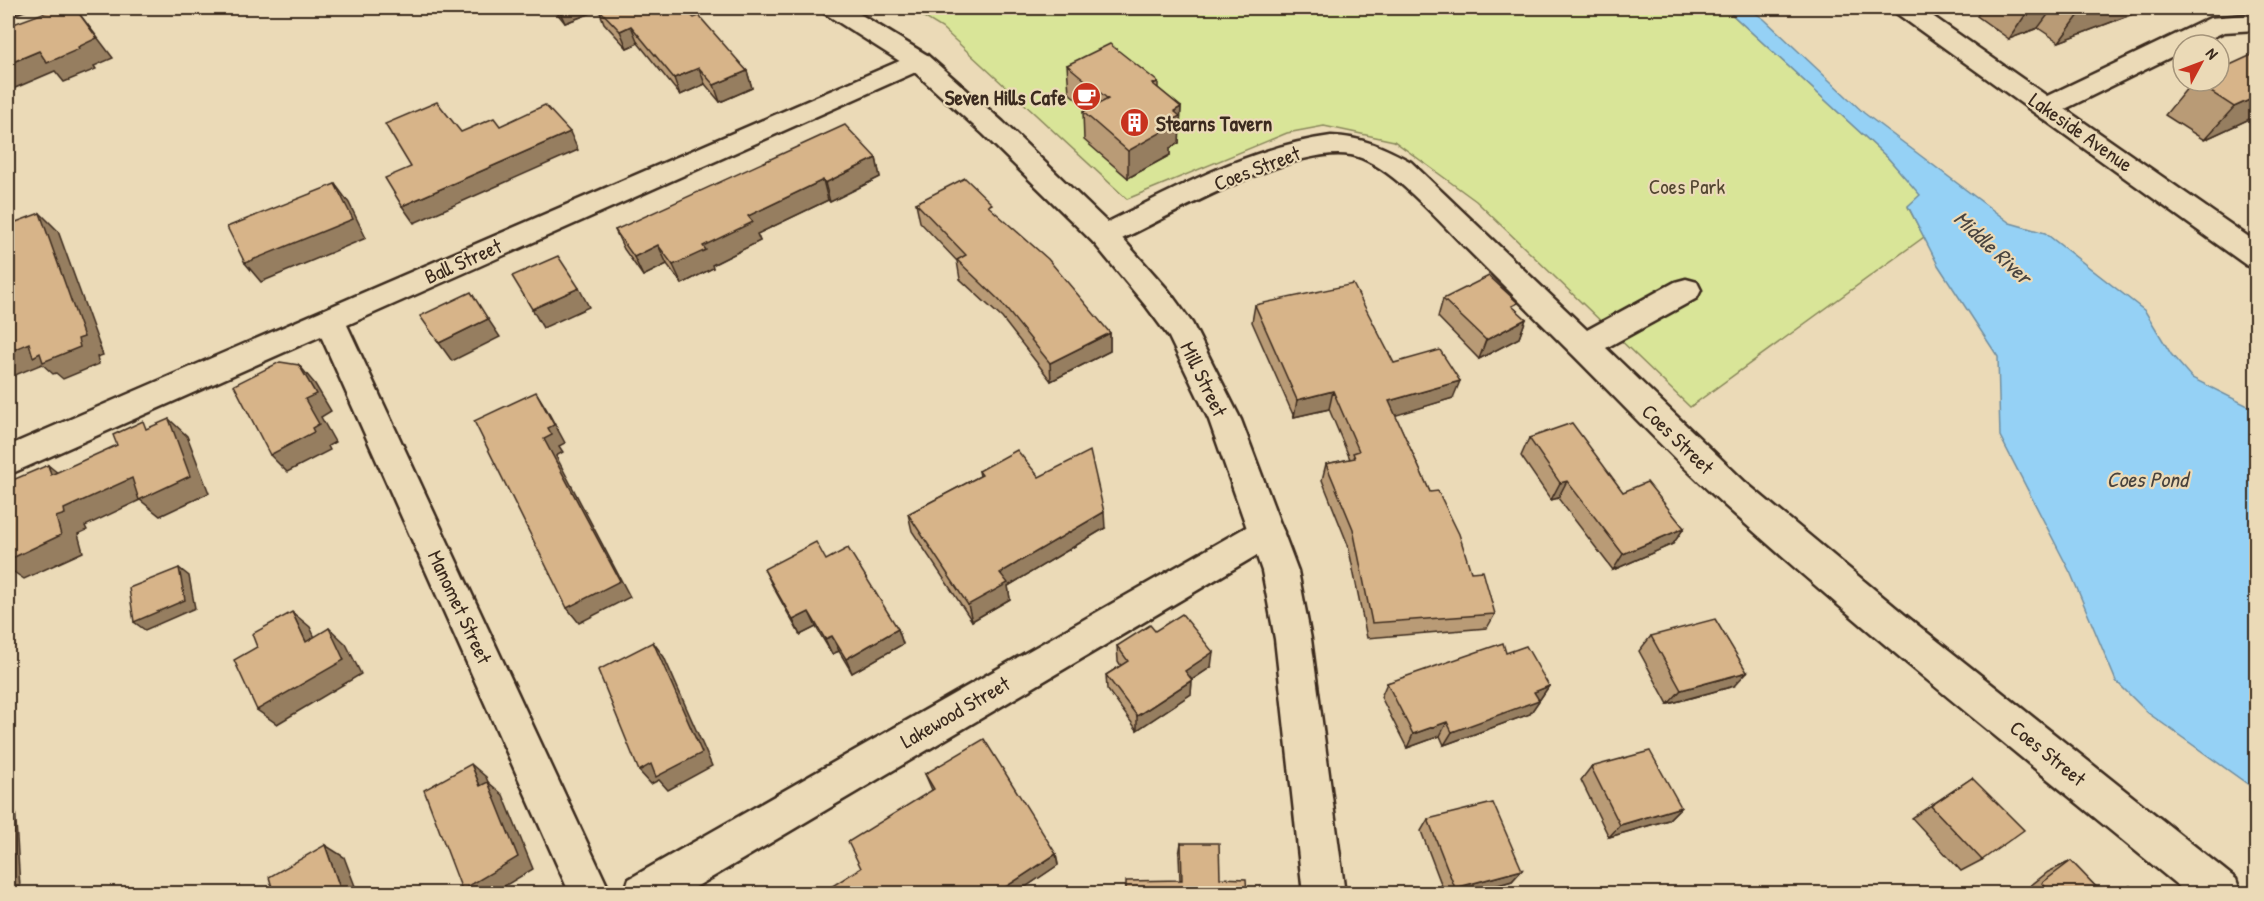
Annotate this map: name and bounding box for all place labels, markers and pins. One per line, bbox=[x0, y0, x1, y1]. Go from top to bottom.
cafe icon: Seven Hills Cafe bbox=[1071, 81, 1103, 113]
place label: Seven Hills Cafe bbox=[945, 83, 1067, 112]
building icon: Stearns Tavern bbox=[1119, 107, 1151, 139]
place label: Stearns Tavern bbox=[1156, 109, 1272, 138]

